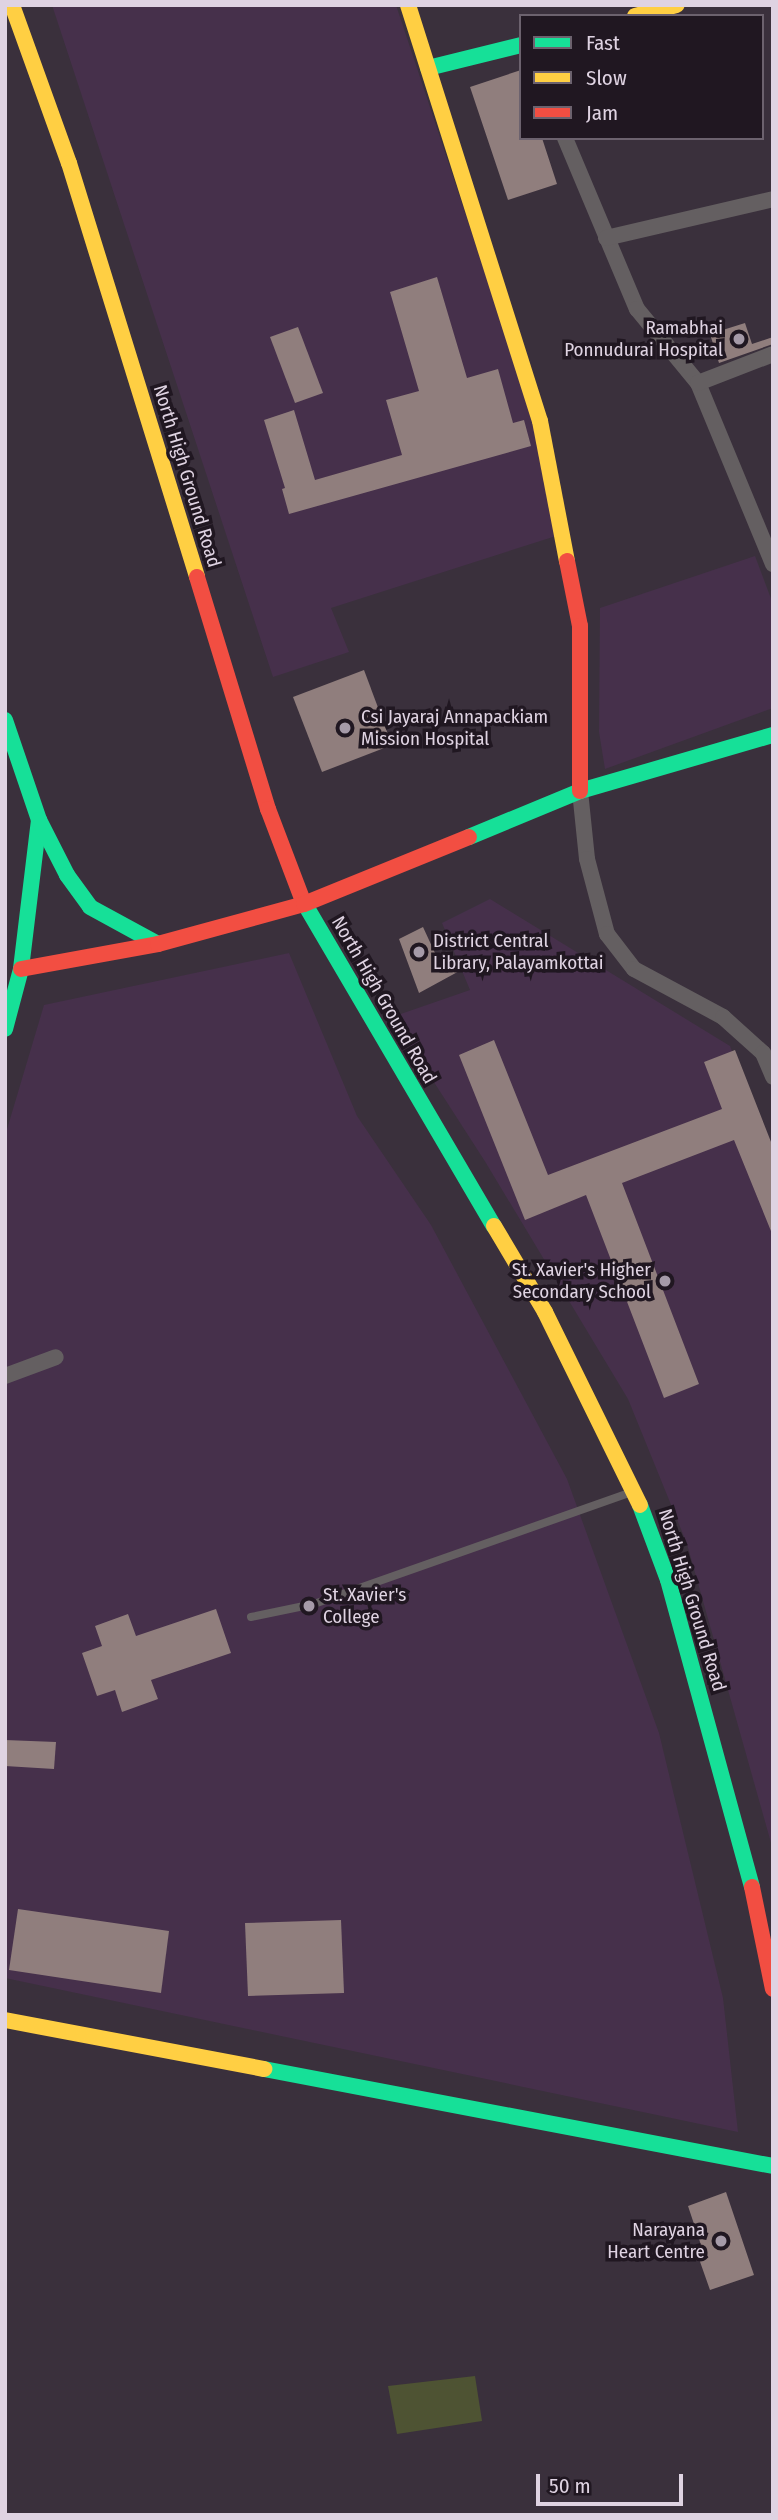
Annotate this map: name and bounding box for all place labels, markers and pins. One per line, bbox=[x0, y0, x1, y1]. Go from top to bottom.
place label: Ramabhai Ponnudurai Hospital bbox=[564, 317, 723, 361]
marker: Ramabhai Ponnudurai Hospital bbox=[729, 329, 749, 349]
place label: Csi Jayaraj Annapackiam Mission Hospital bbox=[361, 706, 548, 750]
marker: Csi Jayaraj Annapackiam Mission Hospital bbox=[335, 718, 355, 738]
place label: District Central Library, Palayamkottai bbox=[433, 930, 604, 974]
marker: District Central Library, Palayamkottai bbox=[411, 944, 427, 960]
place label: St. Xavier's Higher Secondary School bbox=[512, 1259, 651, 1303]
marker: St. Xavier's Higher Secondary School bbox=[657, 1273, 673, 1289]
place label: St. Xavier's College bbox=[323, 1584, 406, 1628]
marker: St. Xavier's College bbox=[301, 1598, 317, 1614]
place label: Narayana Heart Centre bbox=[607, 2219, 705, 2263]
marker: Narayana Heart Centre bbox=[711, 2231, 731, 2251]

